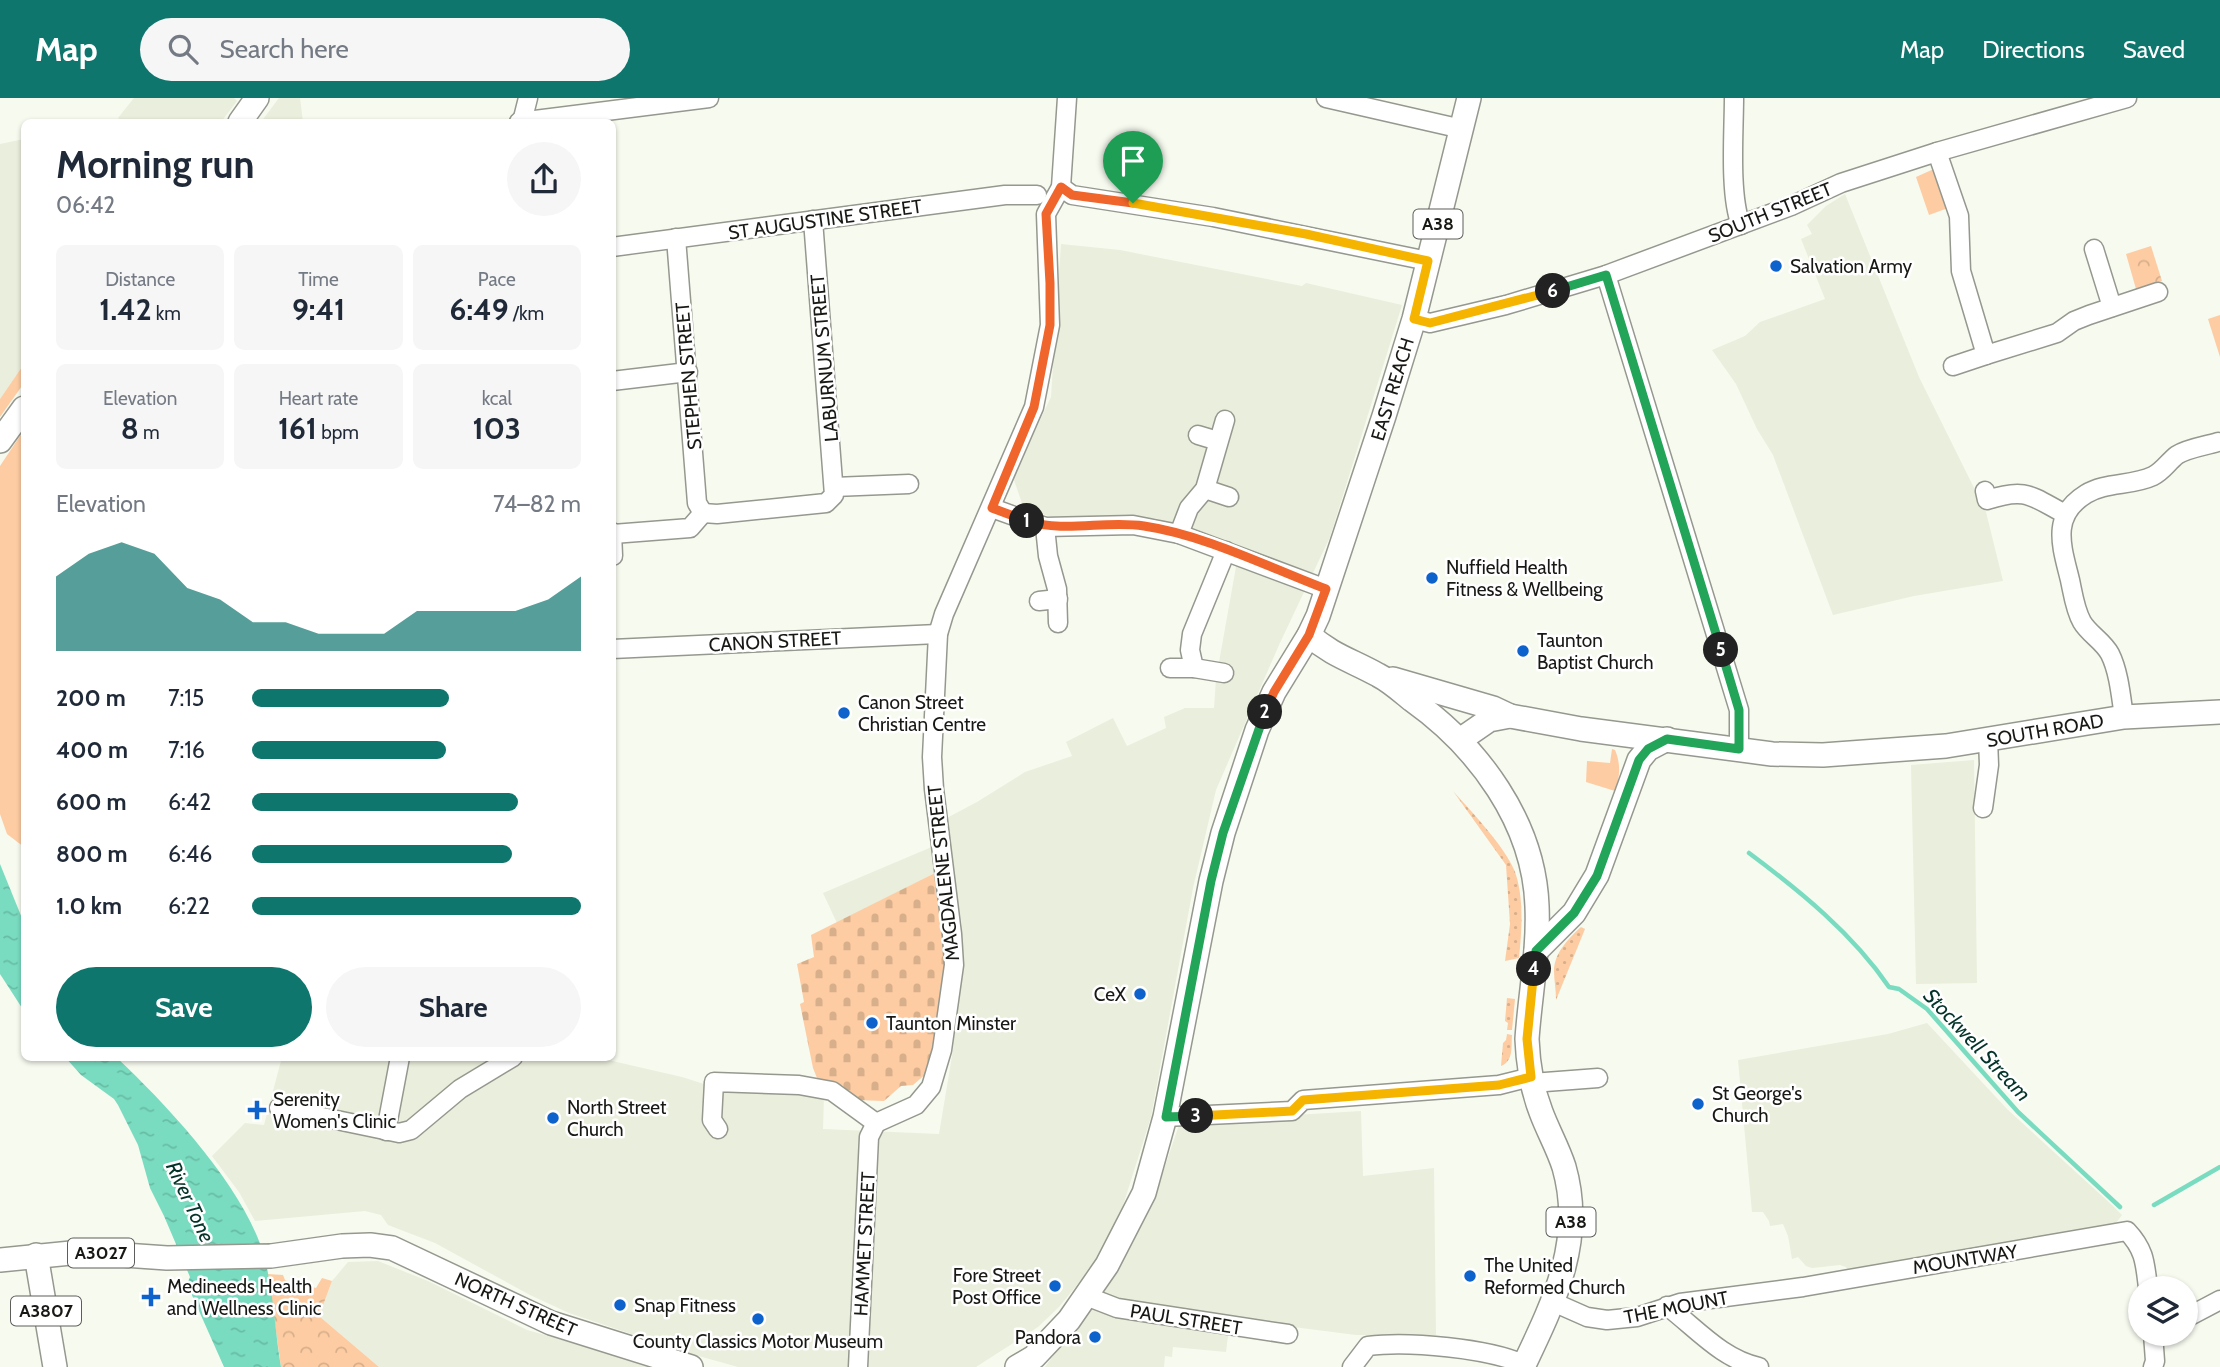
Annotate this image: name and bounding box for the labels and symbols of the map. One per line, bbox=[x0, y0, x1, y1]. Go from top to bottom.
pin bbox=[1103, 131, 1163, 203]
street label: SOUTH STREET bbox=[1705, 177, 1835, 248]
street label: ST AUGUSTINE STREET bbox=[727, 195, 923, 244]
road number: A38 bbox=[1414, 210, 1462, 238]
place label: Salvation Army bbox=[1790, 255, 1913, 278]
marker: Salvation Army bbox=[1768, 258, 1784, 274]
street label: LABURNUM STREET bbox=[806, 273, 843, 443]
pin: 6 bbox=[1536, 274, 1570, 308]
street label: STEPHEN STREET bbox=[671, 301, 706, 451]
street label: EAST REACH bbox=[1366, 335, 1419, 443]
pin: 1 bbox=[1010, 504, 1044, 538]
place label: Nuffield Health Fitness & Wellbeing bbox=[1446, 556, 1603, 601]
marker: Nuffield Health Fitness & Wellbeing bbox=[1424, 570, 1440, 586]
street label: CANON STREET bbox=[708, 627, 842, 656]
place label: Taunton Baptist Church bbox=[1537, 629, 1654, 674]
pin: 5 bbox=[1704, 632, 1738, 668]
marker: Taunton Baptist Church bbox=[1515, 643, 1531, 659]
place label: Canon Street Christian Centre bbox=[858, 691, 986, 736]
pin: 2 bbox=[1248, 694, 1282, 730]
marker: Canon Street Christian Centre bbox=[836, 705, 852, 721]
street label: SOUTH ROAD bbox=[1985, 709, 2106, 752]
street label: MAGDALENE STREET bbox=[923, 784, 964, 962]
pin: 4 bbox=[1516, 952, 1552, 986]
place label: CeX bbox=[1094, 983, 1127, 1006]
water label: Stockwell Stream bbox=[1919, 983, 2036, 1106]
marker: CeX bbox=[1132, 986, 1148, 1002]
place label: Taunton Minster bbox=[886, 1012, 1016, 1035]
marker: Taunton Minster bbox=[864, 1015, 880, 1031]
place label: St George's Church bbox=[1712, 1082, 1802, 1127]
place label: Serenity Women's Clinic bbox=[273, 1088, 396, 1133]
place label: North Street Church bbox=[567, 1096, 667, 1141]
marker: St George's Church bbox=[1690, 1096, 1706, 1112]
pin: 3 bbox=[1178, 1098, 1214, 1134]
marker: Serenity Women's Clinic bbox=[247, 1100, 267, 1120]
marker: North Street Church bbox=[545, 1110, 561, 1126]
water label: River Tone bbox=[161, 1157, 220, 1247]
street label: HAMMET STREET bbox=[849, 1171, 880, 1317]
road number: A38 bbox=[1546, 1208, 1596, 1237]
road number: A3027 bbox=[68, 1238, 134, 1268]
street label: MOUNTWAY bbox=[1911, 1240, 2019, 1279]
place label: The United Reformed Church bbox=[1484, 1254, 1625, 1299]
place label: Fore Street Post Office bbox=[952, 1264, 1042, 1309]
street label: NORTH STREET bbox=[451, 1267, 580, 1342]
marker: The United Reformed Church bbox=[1462, 1268, 1478, 1284]
place label: Medineeds Health and Wellness Clinic bbox=[167, 1275, 322, 1320]
marker: Fore Street Post Office bbox=[1047, 1278, 1063, 1294]
street label: THE MOUNT bbox=[1622, 1286, 1730, 1329]
marker: Medineeds Health and Wellness Clinic bbox=[141, 1287, 161, 1307]
place label: Snap Fitness bbox=[634, 1294, 736, 1317]
road number: A3807 bbox=[11, 1296, 81, 1326]
marker: Snap Fitness bbox=[612, 1297, 628, 1313]
street label: PAUL STREET bbox=[1128, 1299, 1243, 1340]
marker: County Classics Motor Museum bbox=[750, 1311, 766, 1327]
place label: Pandora bbox=[1015, 1326, 1081, 1349]
marker: Pandora bbox=[1087, 1329, 1103, 1345]
place label: County Classics Motor Museum bbox=[633, 1330, 883, 1353]

